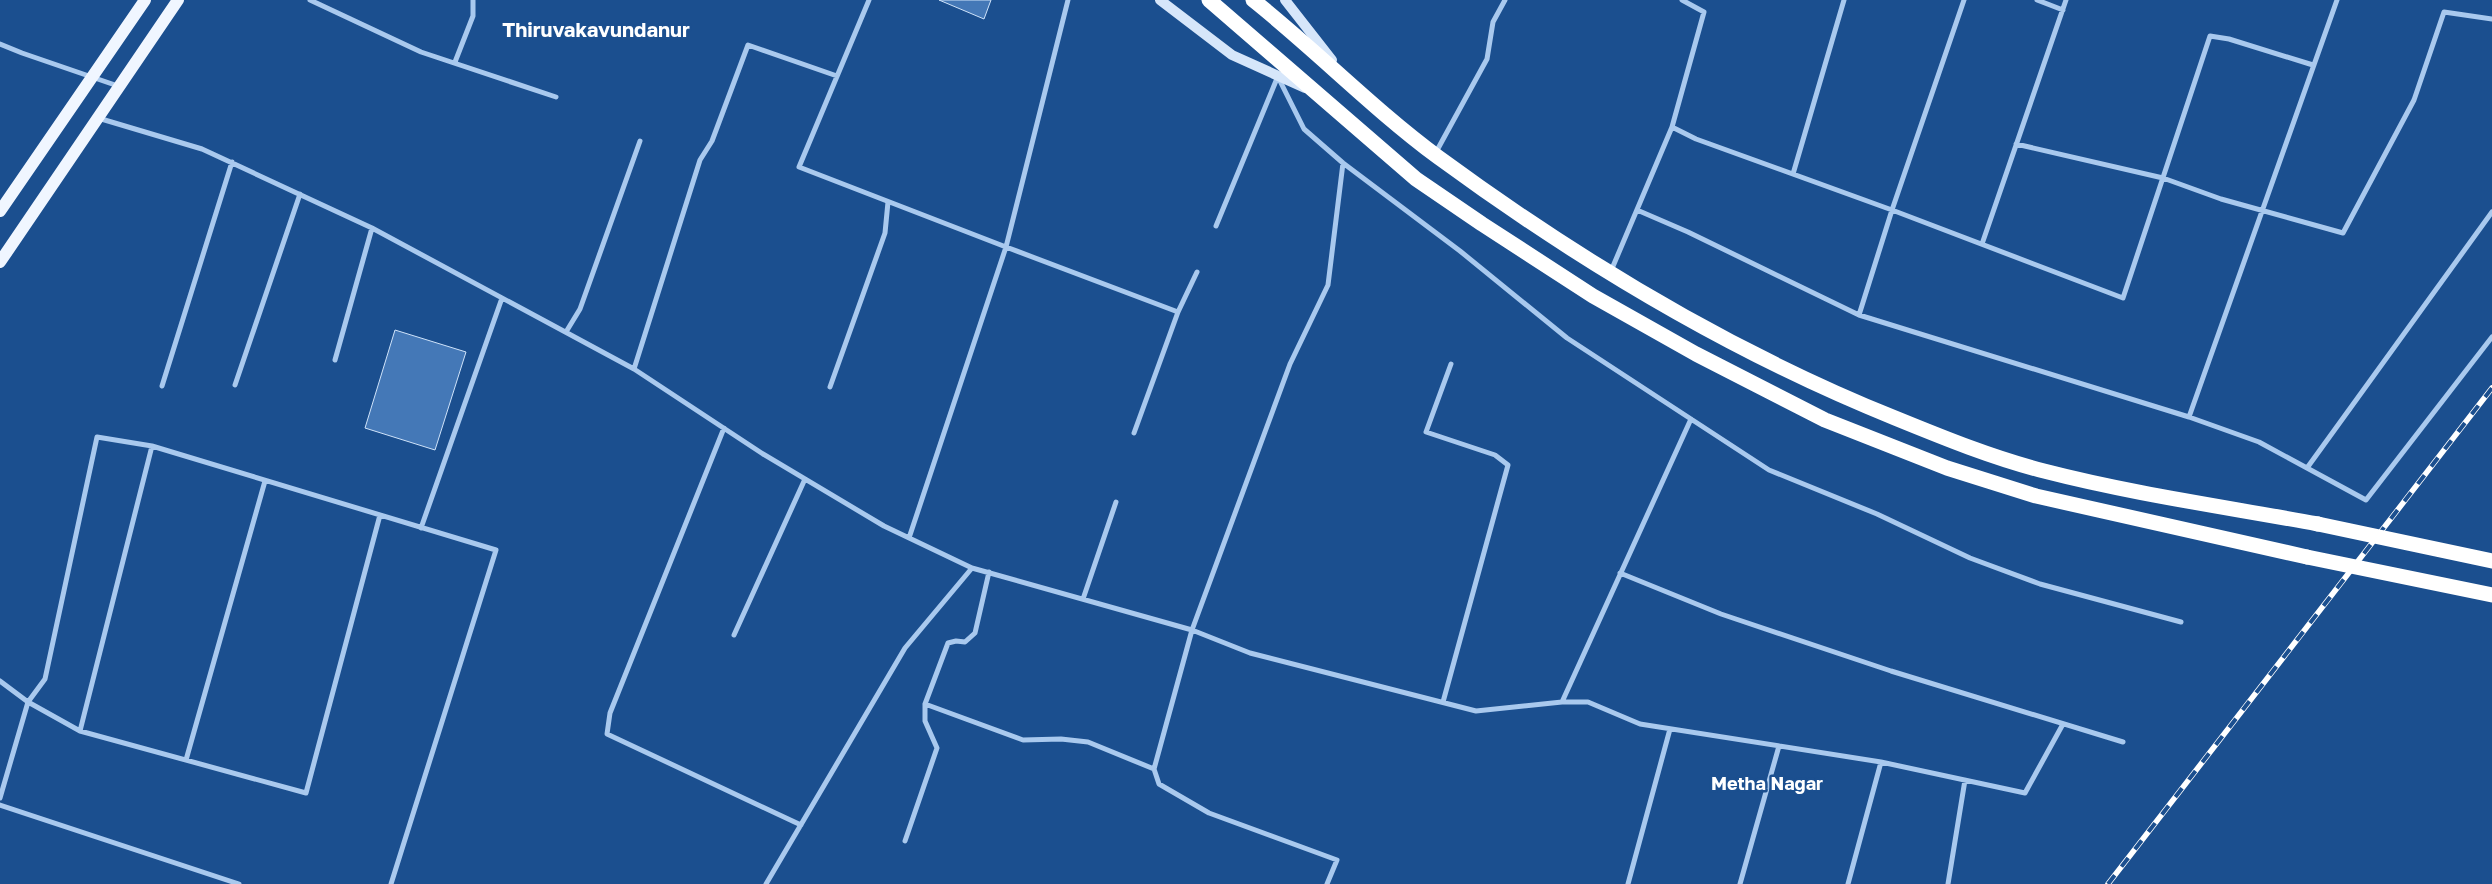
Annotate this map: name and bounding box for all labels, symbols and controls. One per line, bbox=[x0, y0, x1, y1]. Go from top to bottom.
district label: Thiruvakavundanur bbox=[502, 17, 690, 41]
district label: Metha Nagar bbox=[1711, 772, 1823, 794]

